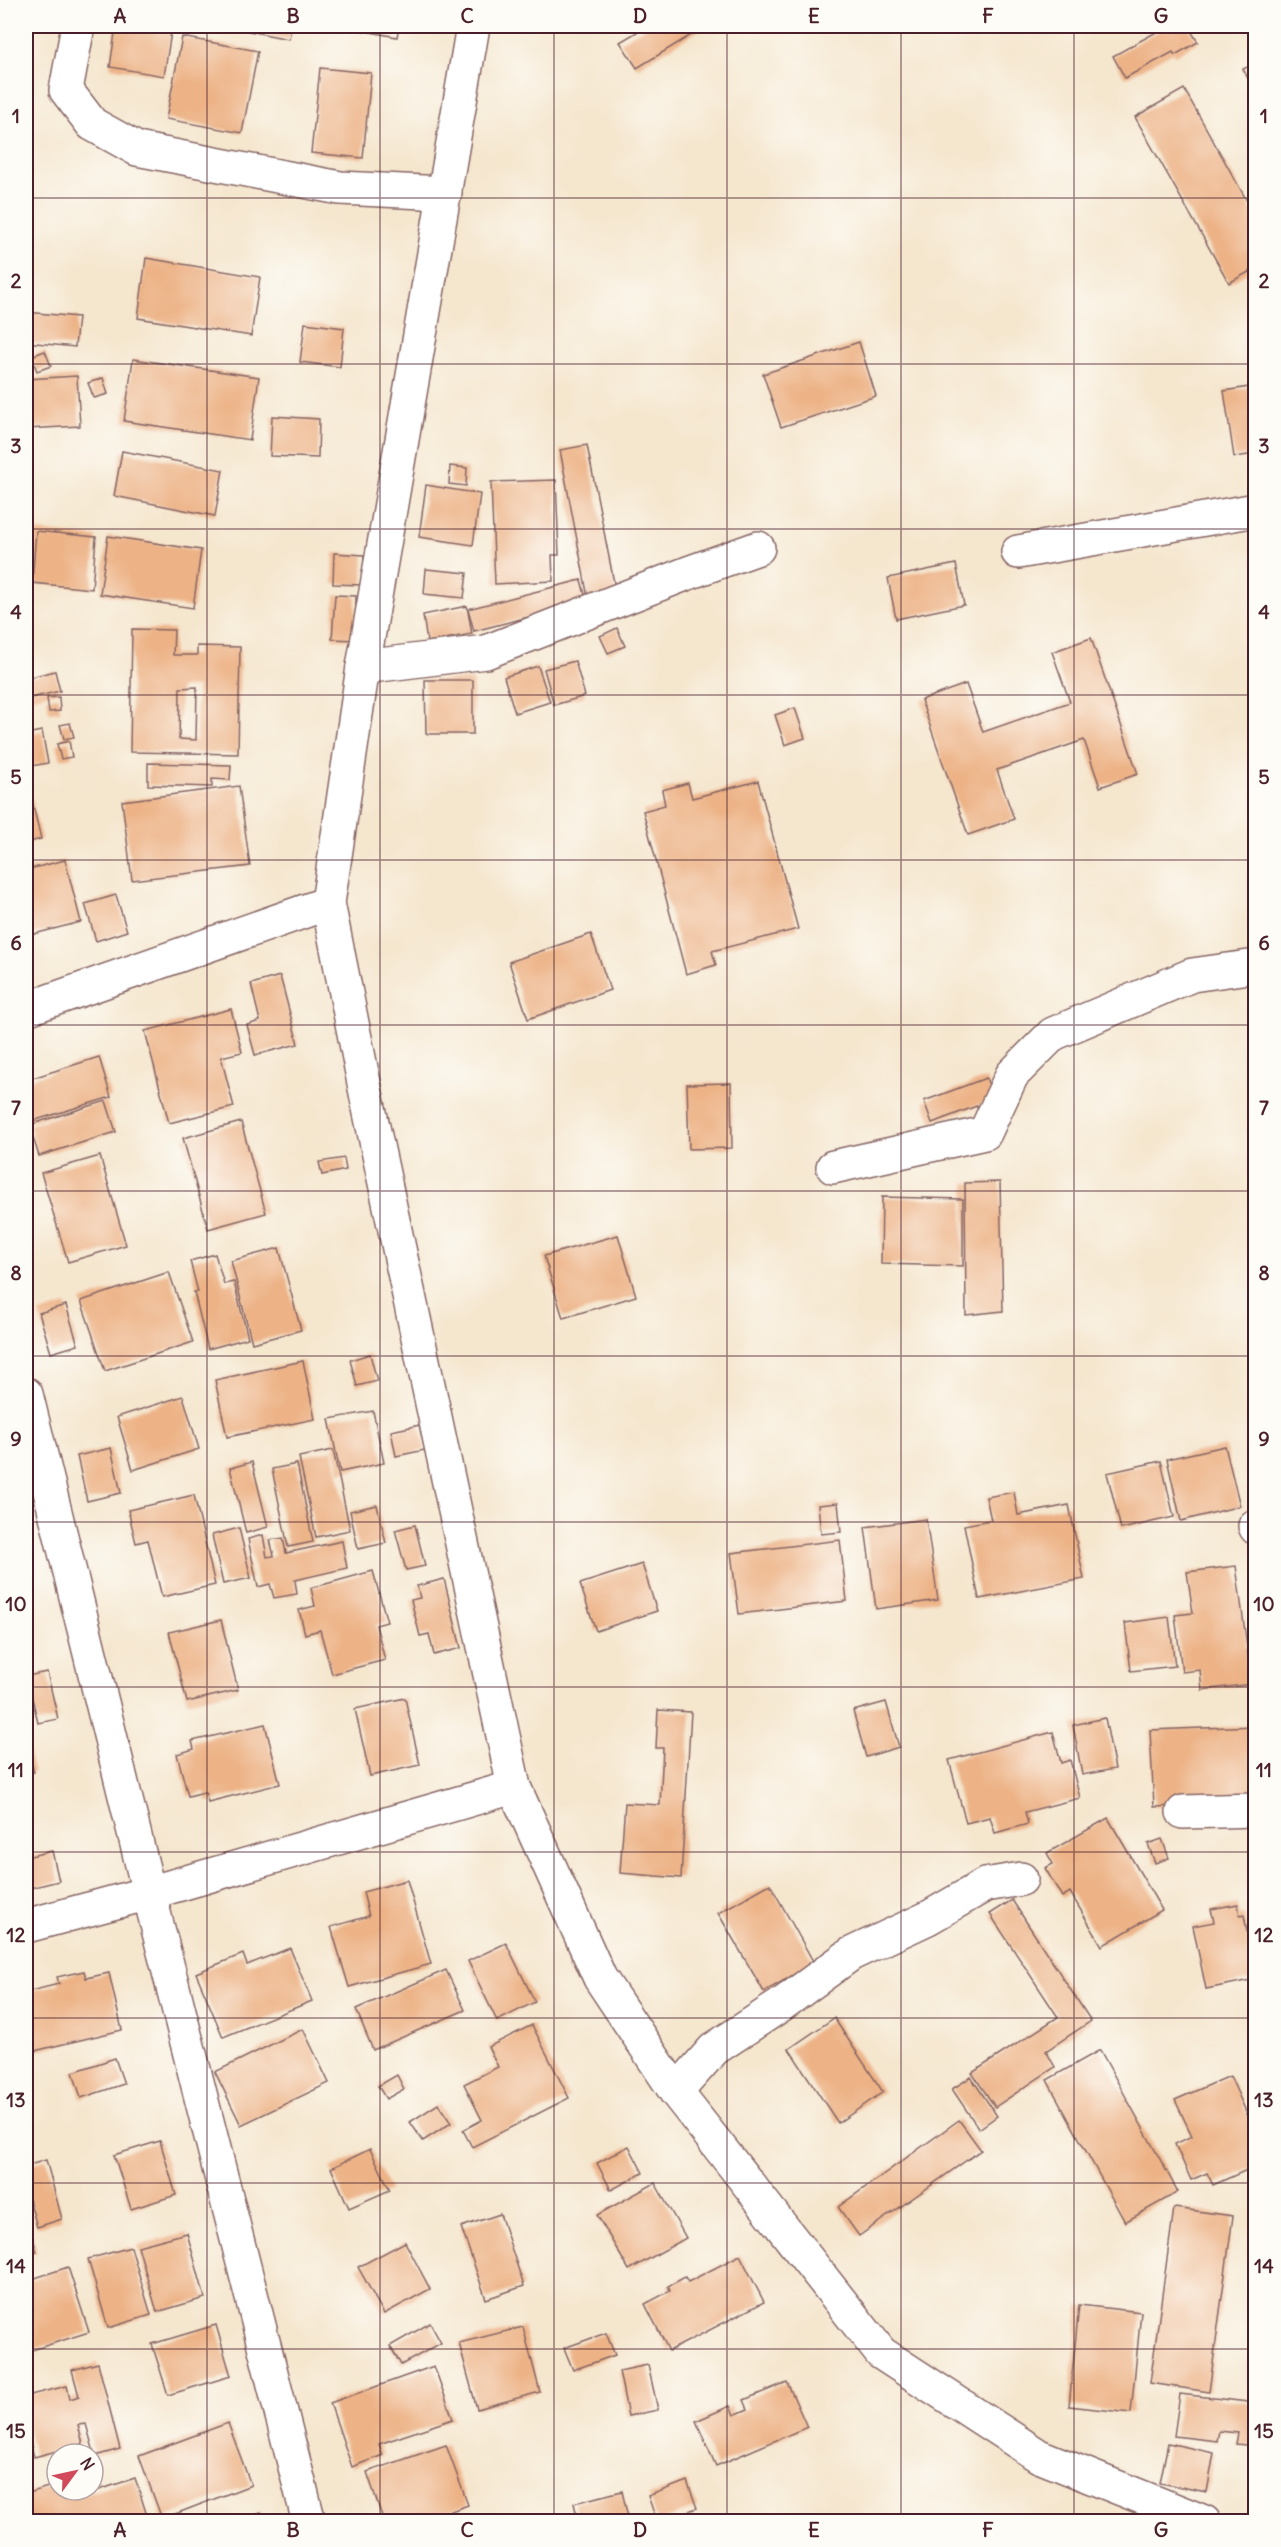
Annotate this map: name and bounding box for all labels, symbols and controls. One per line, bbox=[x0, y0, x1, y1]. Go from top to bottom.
text: A bbox=[114, 3, 127, 28]
text: B bbox=[286, 3, 300, 28]
text: C bbox=[460, 3, 474, 28]
text: D bbox=[633, 3, 647, 28]
text: E bbox=[808, 3, 820, 28]
text: F bbox=[982, 3, 994, 28]
text: G bbox=[1154, 3, 1168, 28]
text: 1 bbox=[12, 103, 20, 128]
text: 1 bbox=[1260, 103, 1268, 128]
text: 2 bbox=[11, 268, 22, 293]
text: 2 bbox=[1259, 268, 1270, 293]
text: 3 bbox=[10, 433, 22, 458]
text: 3 bbox=[1258, 433, 1270, 458]
text: 4 bbox=[10, 599, 22, 624]
text: 4 bbox=[1258, 599, 1270, 624]
text: 5 bbox=[10, 764, 22, 789]
text: 5 bbox=[1258, 764, 1270, 789]
text: 6 bbox=[10, 930, 22, 955]
text: 6 bbox=[1258, 930, 1270, 955]
text: 7 bbox=[11, 1095, 21, 1120]
text: 7 bbox=[1259, 1095, 1269, 1120]
text: 8 bbox=[10, 1260, 22, 1285]
text: 8 bbox=[1258, 1260, 1270, 1285]
text: 9 bbox=[10, 1426, 22, 1451]
text: 9 bbox=[1258, 1426, 1270, 1451]
text: 10 bbox=[5, 1591, 27, 1616]
text: 10 bbox=[1253, 1591, 1275, 1616]
text: 11 bbox=[8, 1757, 24, 1782]
text: 11 bbox=[1256, 1757, 1272, 1782]
text: 12 bbox=[7, 1922, 25, 1947]
text: 12 bbox=[1255, 1922, 1273, 1947]
text: 13 bbox=[6, 2087, 26, 2112]
text: 13 bbox=[1254, 2087, 1274, 2112]
text: 14 bbox=[6, 2253, 26, 2278]
text: 14 bbox=[1254, 2253, 1274, 2278]
text: 15 bbox=[6, 2418, 26, 2443]
text: 15 bbox=[1254, 2418, 1274, 2443]
north arrow bbox=[45, 2442, 105, 2502]
text: N bbox=[76, 2454, 99, 2474]
text: A bbox=[114, 2517, 127, 2542]
text: B bbox=[286, 2517, 300, 2542]
text: C bbox=[460, 2517, 474, 2542]
text: D bbox=[633, 2517, 647, 2542]
text: E bbox=[808, 2517, 820, 2542]
text: F bbox=[982, 2517, 994, 2542]
text: G bbox=[1154, 2517, 1168, 2542]

